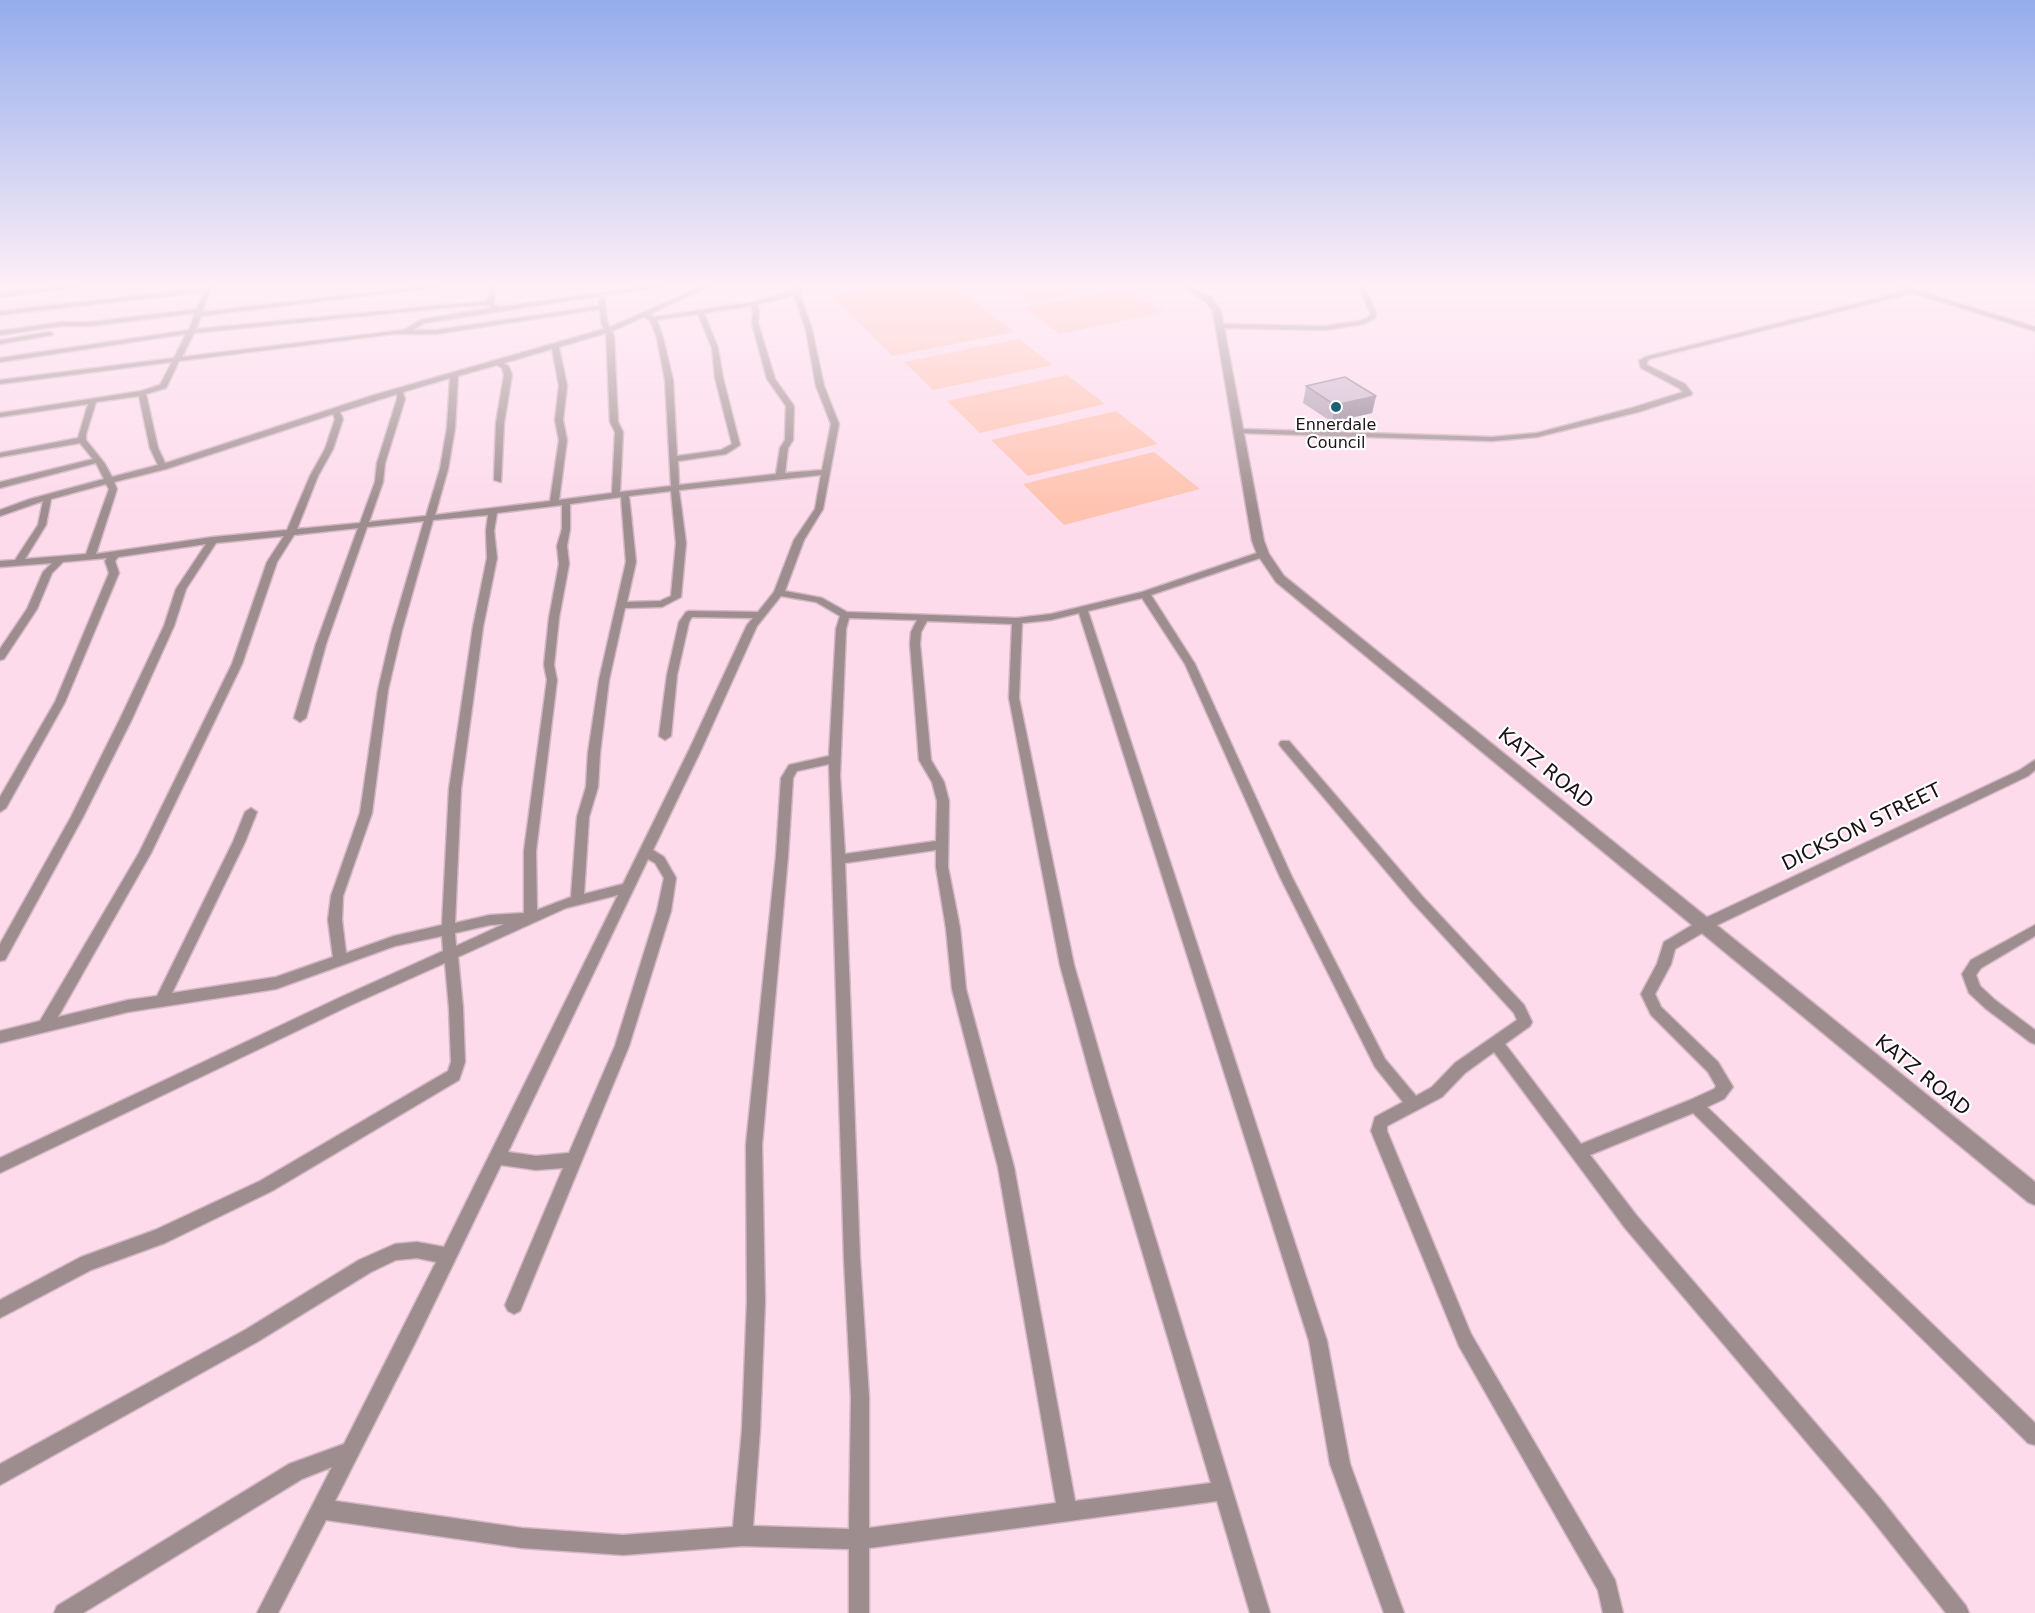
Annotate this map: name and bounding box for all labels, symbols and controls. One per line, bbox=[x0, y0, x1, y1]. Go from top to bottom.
marker: Ennerdale Council bbox=[1329, 400, 1343, 414]
place label: Ennerdale Council bbox=[1296, 416, 1376, 454]
street label: KATZ ROAD bbox=[1493, 723, 1597, 815]
street label: DICKSON STREET bbox=[1778, 779, 1946, 877]
street label: KATZ ROAD bbox=[1870, 1030, 1974, 1122]

